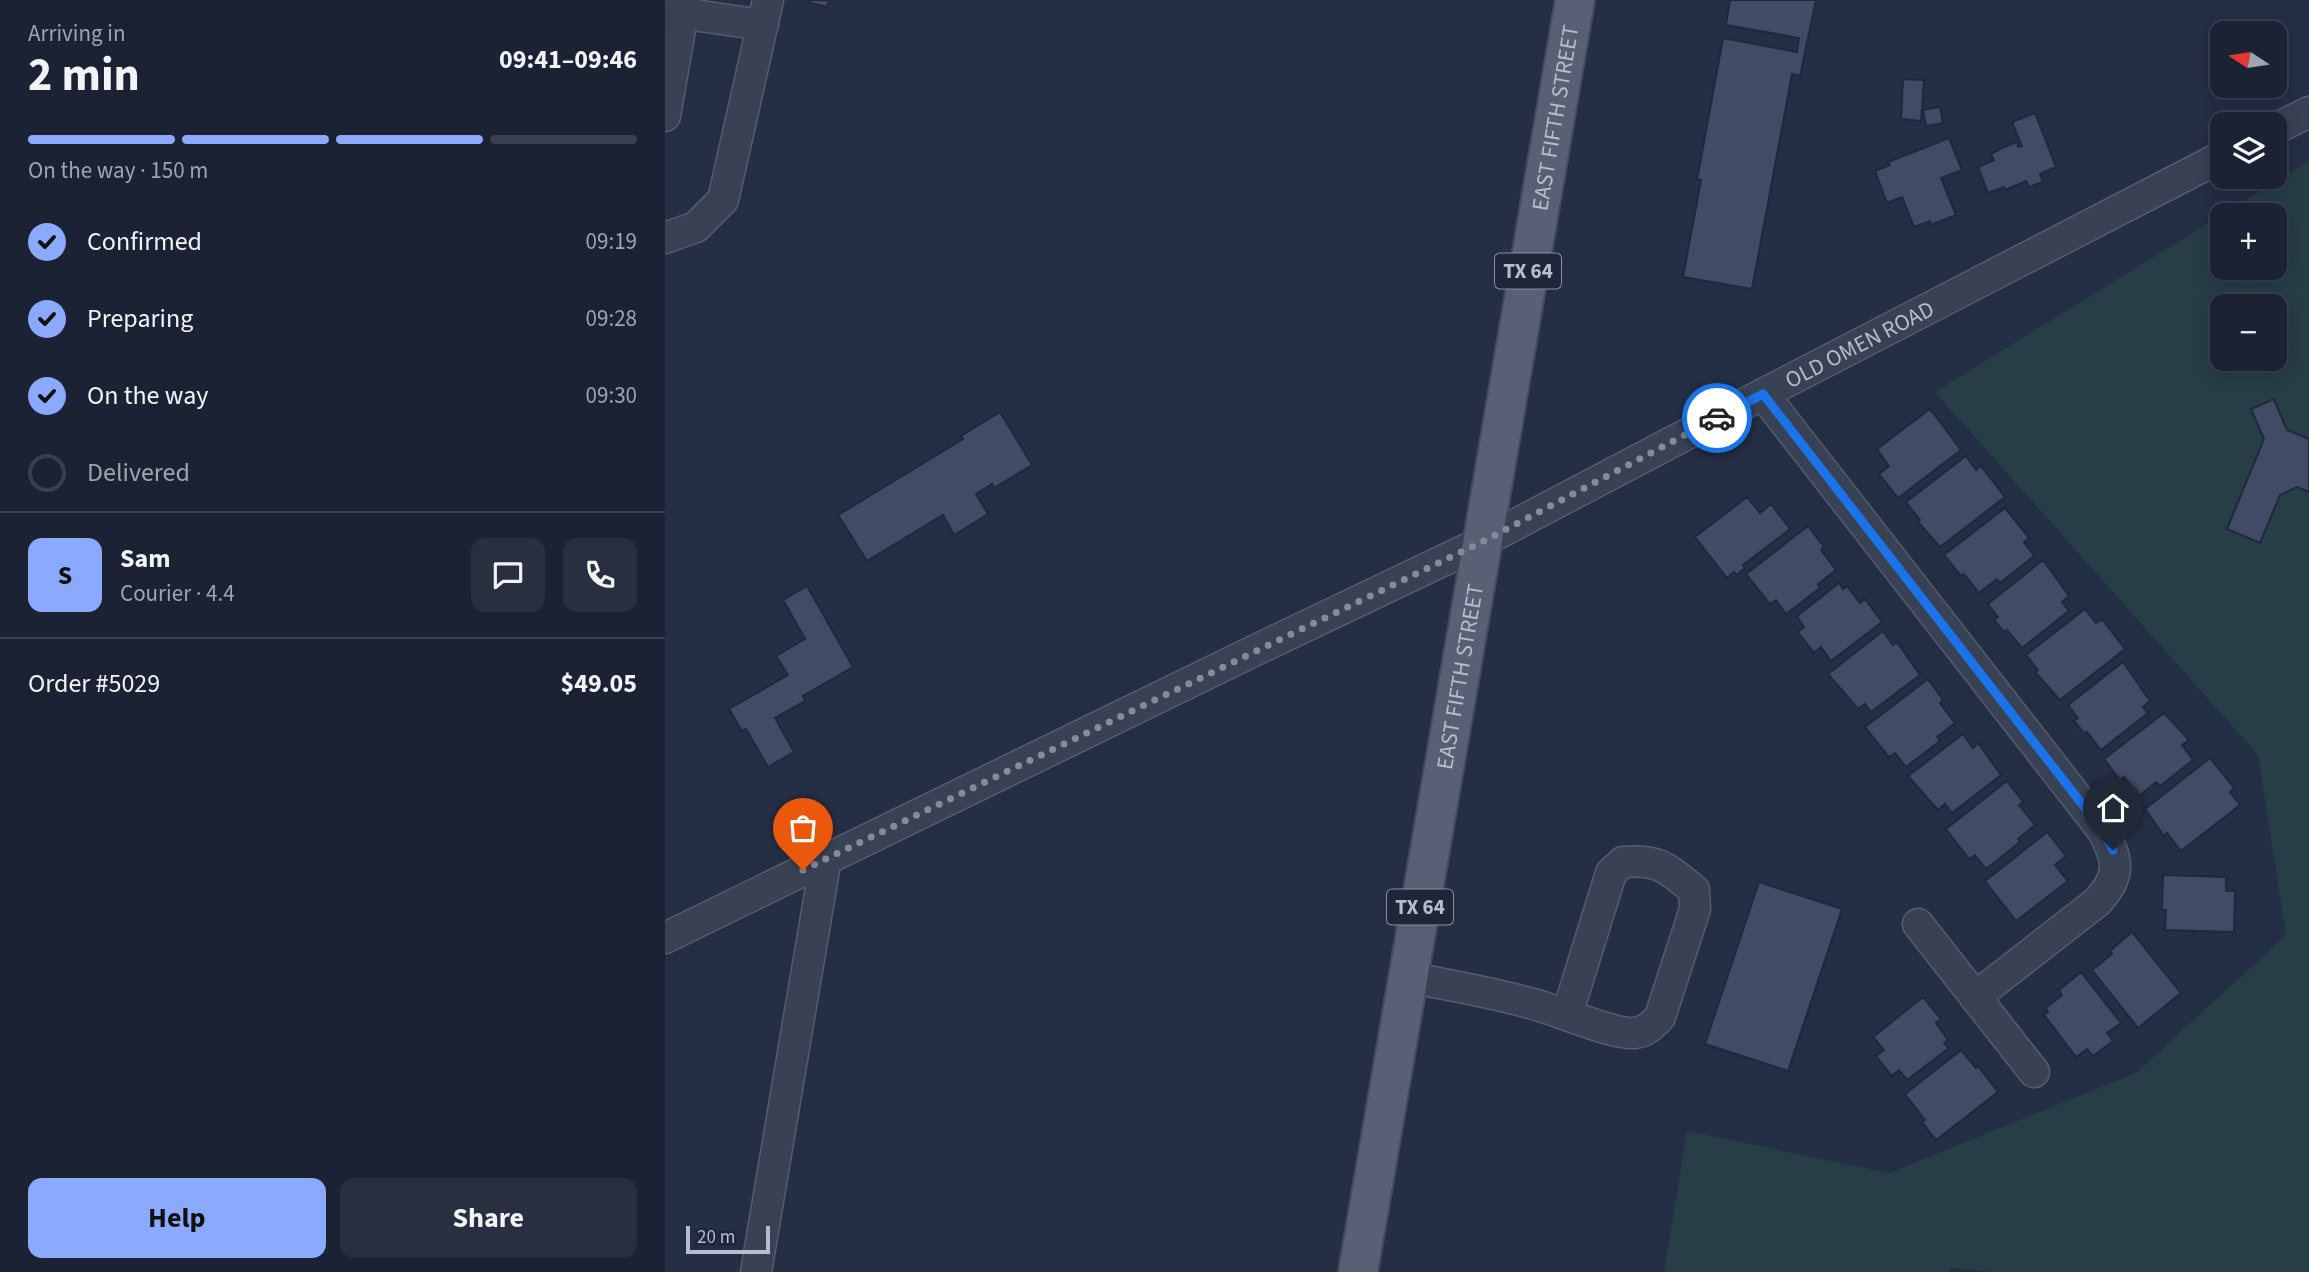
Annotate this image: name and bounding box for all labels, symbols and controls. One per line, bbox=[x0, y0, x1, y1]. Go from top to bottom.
text: Arriving in bbox=[28, 17, 126, 50]
north arrow bbox=[2210, 21, 2287, 98]
map controls bbox=[2210, 21, 2287, 371]
street label: EAST FIFTH STREET bbox=[1523, 22, 1587, 213]
text: 09:41–09:46 bbox=[499, 41, 637, 78]
text: 2 min bbox=[28, 43, 140, 108]
button: layers bbox=[2210, 112, 2287, 189]
text: On the way · 150 m bbox=[28, 154, 208, 187]
button: + bbox=[2210, 203, 2287, 280]
icon: check bbox=[28, 223, 66, 261]
text: Confirmed bbox=[87, 223, 202, 260]
text: 09:19 bbox=[586, 225, 637, 258]
road number: TX 64 bbox=[1495, 254, 1561, 288]
street label: OLD OMEN ROAD bbox=[1779, 292, 1940, 396]
button: − bbox=[2210, 294, 2287, 371]
icon: check bbox=[28, 300, 66, 338]
text: Preparing bbox=[87, 300, 193, 337]
text: 09:28 bbox=[586, 302, 637, 335]
icon: check bbox=[28, 377, 66, 415]
text: On the way bbox=[87, 377, 208, 414]
text: 09:30 bbox=[586, 379, 637, 412]
courier bbox=[1682, 383, 1752, 453]
icon: car bbox=[1698, 399, 1736, 437]
text: Delivered bbox=[87, 454, 190, 491]
button: chat bbox=[471, 538, 545, 612]
button: phone bbox=[563, 538, 637, 612]
text: Sam bbox=[120, 540, 170, 577]
text: S bbox=[58, 557, 72, 594]
text: Courier · 4.4 bbox=[120, 577, 235, 610]
street label: EAST FIFTH STREET bbox=[1428, 581, 1492, 772]
text: Order #5029 bbox=[28, 665, 160, 702]
text: $49.05 bbox=[561, 665, 637, 702]
pin bbox=[2083, 778, 2143, 850]
icon: home bbox=[2094, 789, 2132, 827]
pin bbox=[773, 798, 833, 870]
icon: bag bbox=[784, 809, 822, 847]
road number: TX 64 bbox=[1387, 890, 1453, 925]
button: Help bbox=[28, 1178, 326, 1258]
button: Share bbox=[340, 1178, 637, 1258]
scale bar bbox=[686, 1223, 770, 1255]
text: 20 m bbox=[697, 1224, 735, 1251]

